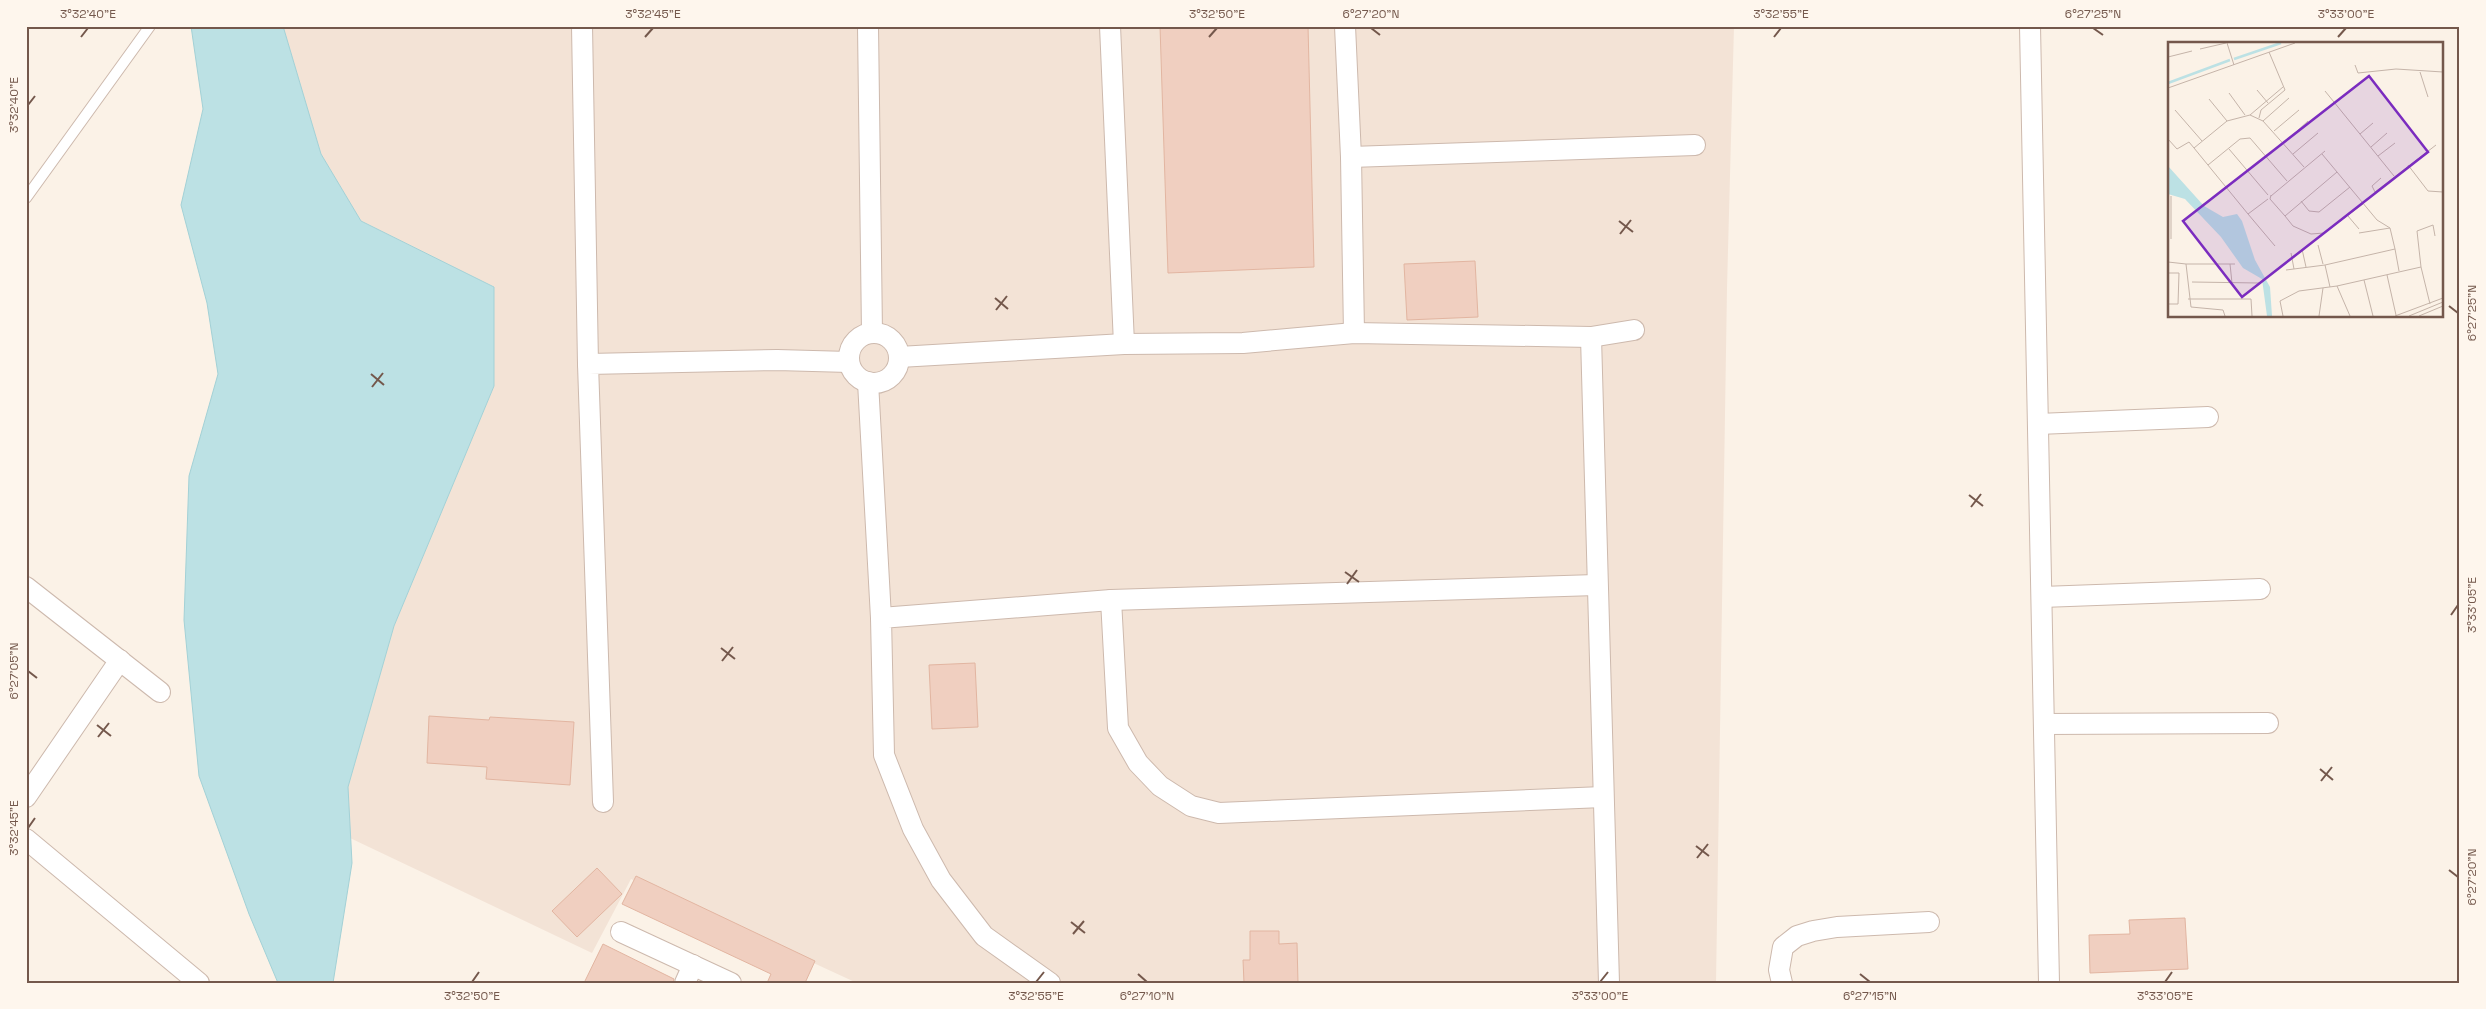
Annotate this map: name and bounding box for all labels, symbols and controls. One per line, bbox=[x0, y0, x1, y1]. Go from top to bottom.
text: 3°32'40"E bbox=[60, 6, 116, 22]
text: 3°32'45"E bbox=[625, 6, 681, 22]
text: 3°32'50"E bbox=[1189, 6, 1245, 22]
text: 6°27'20"N bbox=[1343, 6, 1399, 22]
text: 3°32'55"E bbox=[1753, 6, 1809, 22]
text: 6°27'25"N bbox=[2065, 6, 2121, 22]
text: 3°33'00"E bbox=[2318, 6, 2375, 22]
inset map bbox=[2168, 42, 2444, 318]
text: 3°32'40"E bbox=[6, 77, 22, 133]
text: 6°27'25"N bbox=[2464, 285, 2480, 341]
text: 3°33'05"E bbox=[2464, 577, 2480, 633]
text: 6°27'05"N bbox=[6, 643, 22, 699]
text: 3°32'45"E bbox=[6, 800, 22, 856]
text: 6°27'20"N bbox=[2464, 849, 2480, 905]
text: 3°32'50"E bbox=[444, 988, 500, 1004]
text: 3°32'55"E bbox=[1008, 988, 1064, 1004]
text: 6°27'10"N bbox=[1120, 988, 1174, 1004]
text: 3°33'00"E bbox=[1572, 988, 1629, 1004]
text: 6°27'15"N bbox=[1843, 988, 1897, 1004]
text: 3°33'05"E bbox=[2137, 988, 2193, 1004]

